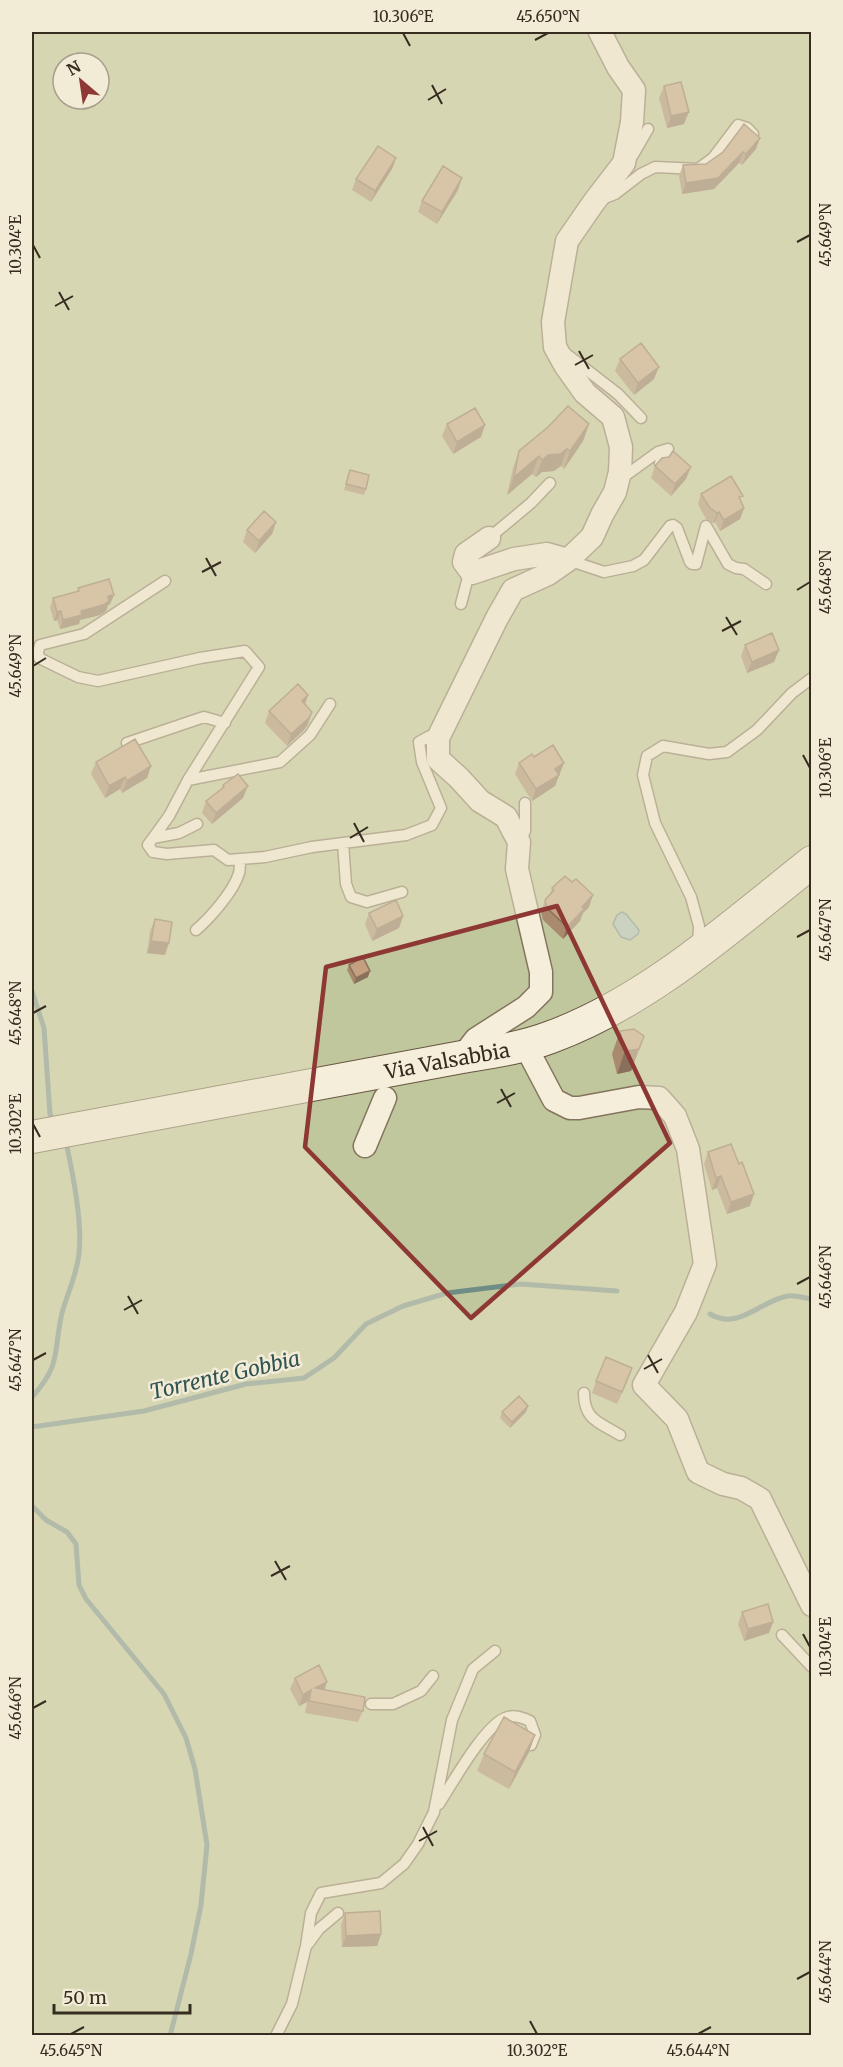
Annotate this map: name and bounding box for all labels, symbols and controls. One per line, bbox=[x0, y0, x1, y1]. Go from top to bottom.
text: 10.306°E bbox=[373, 7, 434, 26]
text: 45.650°N bbox=[516, 7, 580, 26]
north arrow bbox=[51, 51, 111, 111]
text: N bbox=[63, 56, 84, 80]
text: 45.649°N bbox=[816, 203, 835, 267]
text: 10.304°E bbox=[6, 215, 25, 275]
text: 45.648°N bbox=[816, 549, 835, 614]
text: 45.649°N bbox=[6, 634, 25, 698]
text: 10.306°E bbox=[816, 737, 835, 798]
text: 45.647°N bbox=[816, 898, 835, 961]
text: 45.648°N bbox=[6, 980, 25, 1045]
street label: Via Valsabbia bbox=[381, 1036, 512, 1084]
text: 10.302°E bbox=[6, 1093, 25, 1154]
text: 45.646°N bbox=[816, 1245, 835, 1309]
text: 45.647°N bbox=[6, 1328, 25, 1391]
water label: Torrente Gobbia bbox=[147, 1345, 303, 1405]
text: 10.304°E bbox=[816, 1617, 835, 1677]
text: 45.646°N bbox=[6, 1676, 25, 1740]
text: 45.644°N bbox=[816, 1940, 835, 2004]
scale bar bbox=[54, 1977, 190, 2015]
text: 50 m bbox=[63, 1986, 107, 2009]
text: 45.645°N bbox=[40, 2041, 103, 2060]
text: 10.302°E bbox=[507, 2041, 568, 2060]
text: 45.644°N bbox=[666, 2041, 730, 2060]

